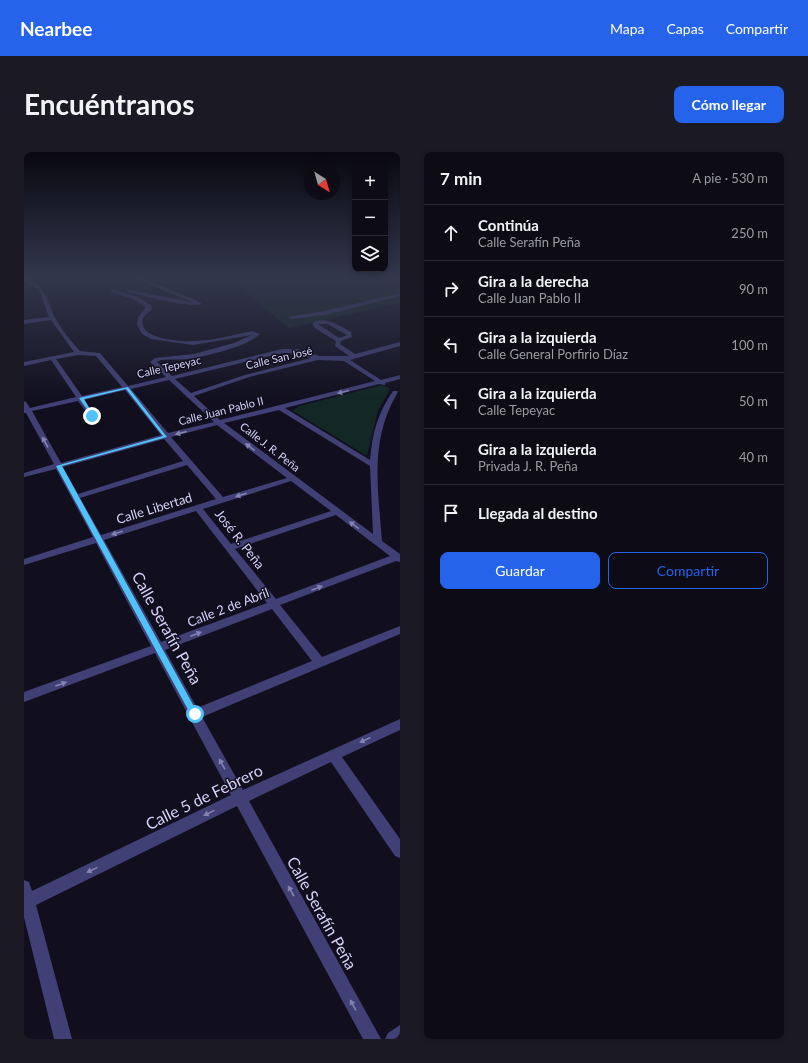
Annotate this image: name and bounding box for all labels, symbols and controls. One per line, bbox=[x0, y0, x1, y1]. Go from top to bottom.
text: Nearbee bbox=[20, 17, 92, 40]
text: Mapa bbox=[610, 20, 645, 37]
text: Capas bbox=[667, 20, 704, 37]
text: Compartir bbox=[726, 20, 788, 37]
button: Cómo llegar bbox=[674, 86, 784, 123]
text: Encuéntranos bbox=[24, 87, 195, 121]
north arrow bbox=[304, 164, 340, 200]
map controls bbox=[352, 164, 388, 272]
button: + bbox=[352, 164, 388, 200]
text: 7 min bbox=[440, 168, 482, 189]
text: A pie · 530 m bbox=[692, 170, 768, 186]
button: − bbox=[352, 200, 388, 236]
text: Continúa bbox=[478, 216, 539, 234]
icon: ahead bbox=[440, 222, 462, 244]
text: 250 m bbox=[731, 225, 768, 241]
text: Calle Serafín Peña bbox=[478, 234, 580, 250]
button: layers bbox=[352, 236, 388, 272]
text: Gira a la derecha bbox=[478, 272, 589, 290]
icon: right bbox=[440, 278, 462, 300]
text: 90 m bbox=[739, 281, 768, 297]
text: Calle Juan Pablo II bbox=[478, 290, 581, 306]
text: Gira a la izquierda bbox=[478, 328, 597, 346]
icon: left bbox=[440, 334, 462, 356]
text: 100 m bbox=[731, 337, 768, 353]
street label: Calle San José bbox=[244, 344, 314, 371]
text: Calle General Porfirio Díaz bbox=[478, 346, 628, 362]
street label: Calle Tepeyac bbox=[136, 353, 202, 380]
text: Gira a la izquierda bbox=[478, 384, 597, 402]
one-way arrow bbox=[337, 389, 349, 395]
icon: left bbox=[440, 390, 462, 412]
text: 50 m bbox=[739, 393, 768, 409]
street label: Calle Juan Pablo II bbox=[177, 394, 265, 427]
text: Calle Tepeyac bbox=[478, 402, 555, 418]
route end bbox=[83, 407, 101, 425]
street label: Calle J. R. Peña bbox=[238, 419, 303, 474]
one-way arrow bbox=[175, 430, 187, 436]
one-way arrow bbox=[42, 436, 49, 447]
text: Gira a la izquierda bbox=[478, 440, 597, 458]
one-way arrow bbox=[245, 443, 256, 451]
icon: left bbox=[440, 446, 462, 468]
text: 40 m bbox=[739, 449, 768, 465]
text: Privada J. R. Peña bbox=[478, 458, 578, 474]
street label: Calle Libertad bbox=[114, 489, 194, 527]
one-way arrow bbox=[234, 492, 246, 498]
icon: arrive bbox=[440, 502, 462, 524]
text: Llegada al destino bbox=[478, 504, 598, 522]
street label: José R. Peña bbox=[212, 506, 268, 572]
one-way arrow bbox=[349, 521, 360, 529]
one-way arrow bbox=[110, 531, 122, 537]
button: Guardar bbox=[440, 552, 600, 589]
button: Compartir bbox=[608, 552, 768, 589]
street label: Calle Serafín Peña bbox=[129, 568, 206, 687]
street label: Calle 2 de Abril bbox=[185, 584, 271, 630]
one-way arrow bbox=[312, 584, 324, 590]
one-way arrow bbox=[190, 631, 202, 637]
one-way arrow bbox=[55, 680, 67, 686]
route start bbox=[186, 705, 204, 723]
one-way arrow bbox=[359, 737, 370, 743]
one-way arrow bbox=[219, 759, 225, 770]
street label: Calle 5 de Febrero bbox=[142, 760, 265, 833]
one-way arrow bbox=[203, 810, 215, 816]
street label: Calle Serafín Peña bbox=[284, 853, 361, 972]
one-way arrow bbox=[86, 867, 98, 873]
one-way arrow bbox=[288, 885, 294, 897]
one-way arrow bbox=[350, 999, 357, 1011]

